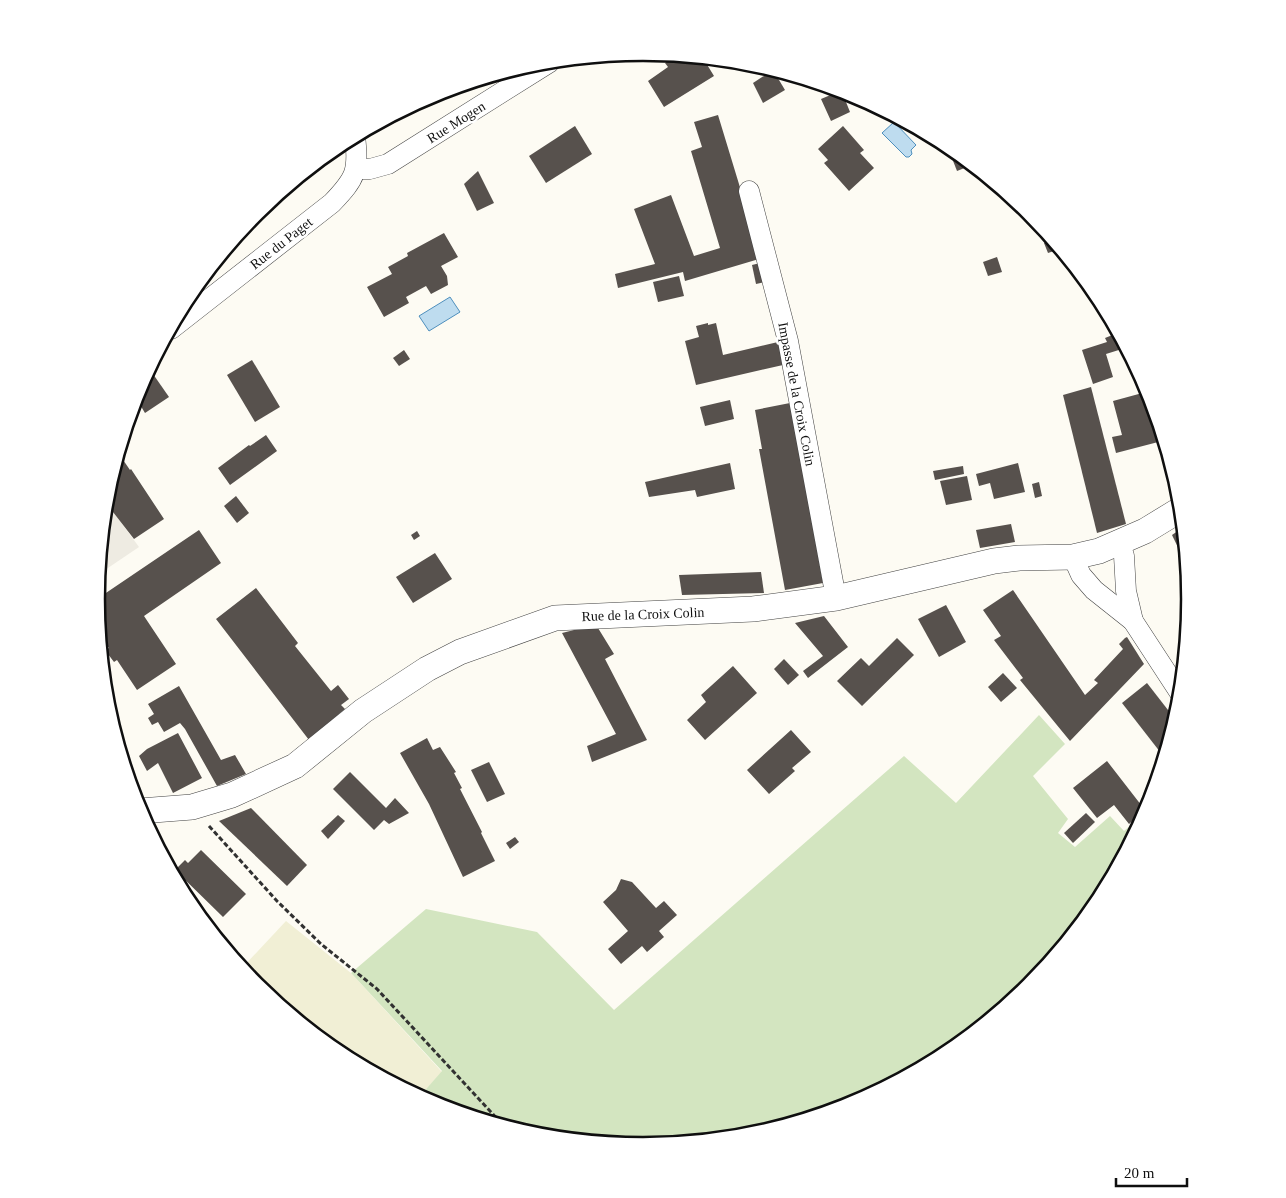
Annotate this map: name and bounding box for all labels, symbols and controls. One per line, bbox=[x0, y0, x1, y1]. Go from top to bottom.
street label: Rue Mogen bbox=[424, 99, 488, 146]
street label: Rue du Paget bbox=[247, 214, 315, 272]
street label: Impasse de la Croix Colin bbox=[775, 321, 818, 467]
street label: Rue de la Croix Colin bbox=[581, 605, 705, 624]
scale bar bbox=[1116, 1156, 1187, 1188]
text: 20 m bbox=[1124, 1165, 1155, 1181]

